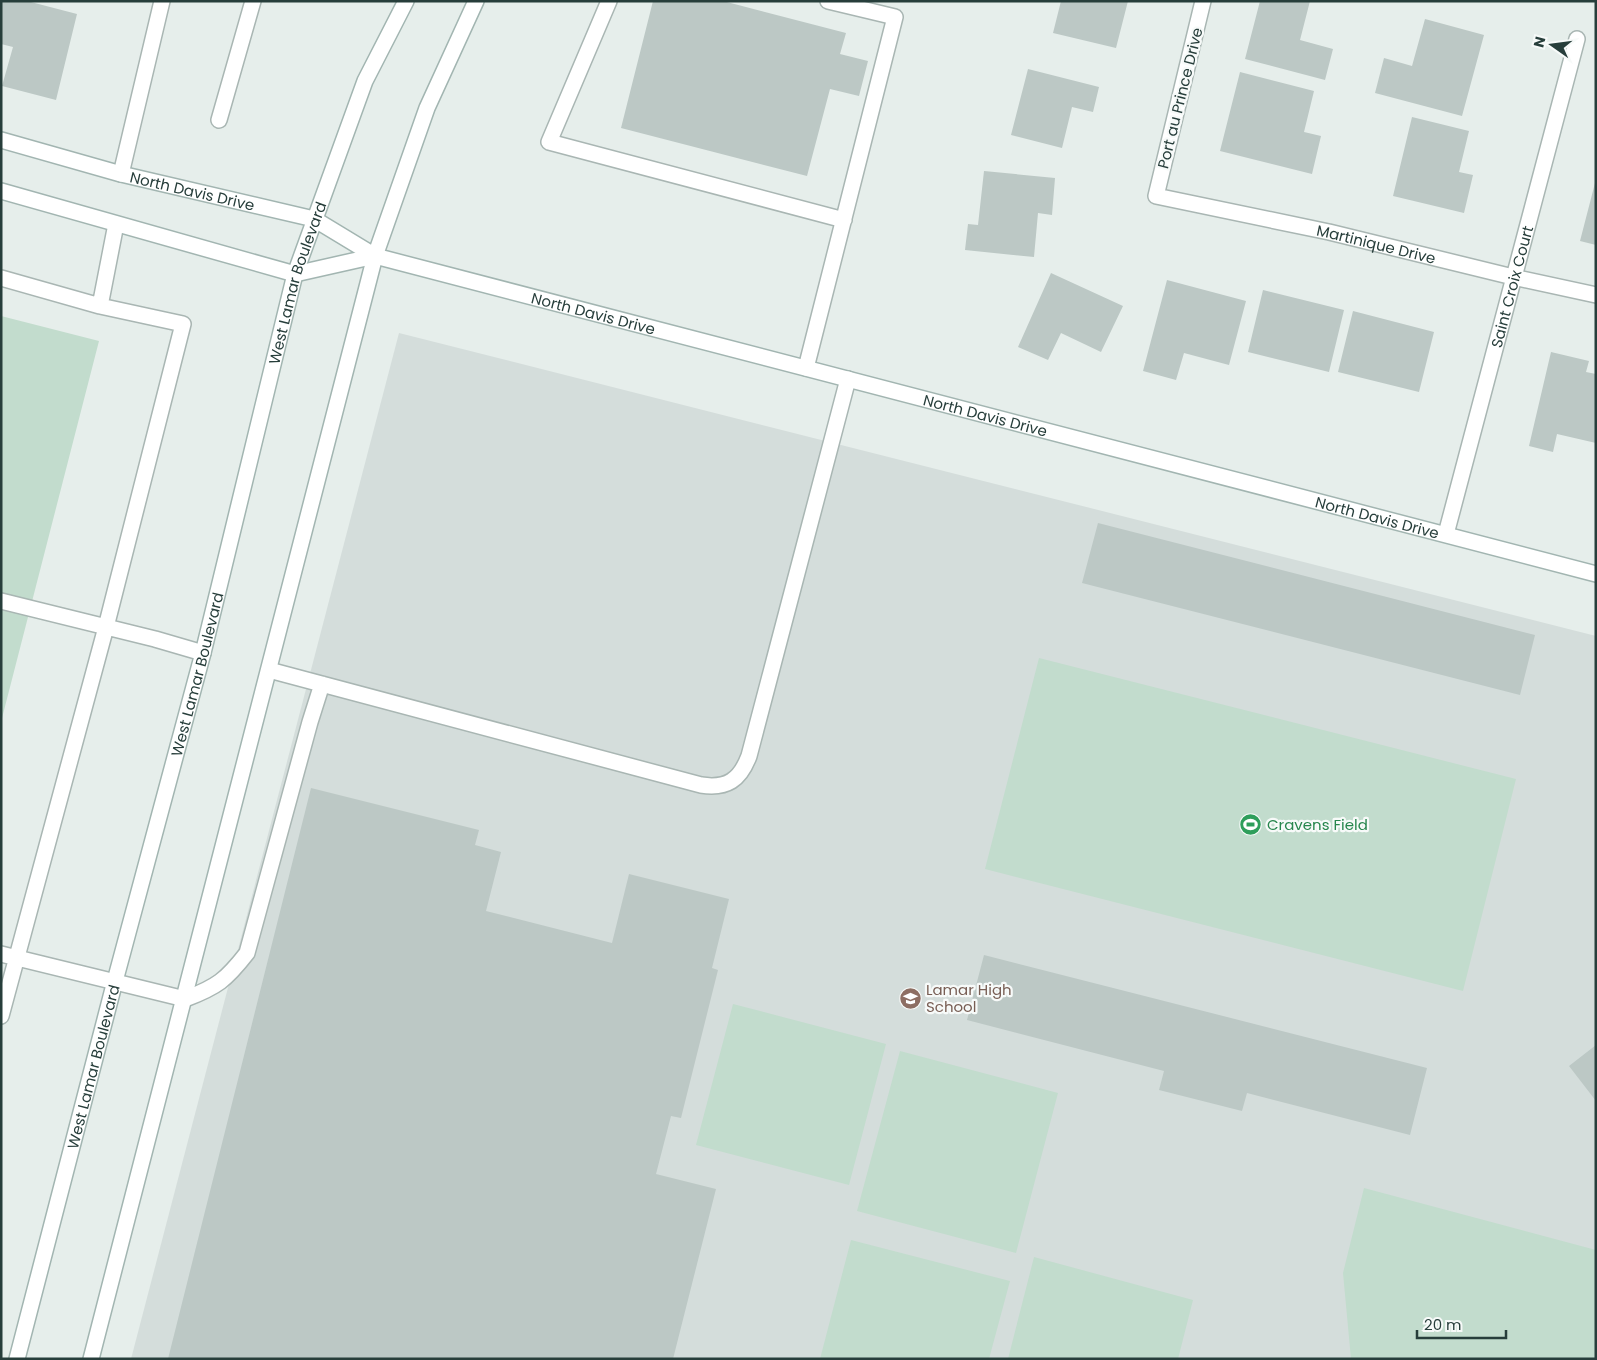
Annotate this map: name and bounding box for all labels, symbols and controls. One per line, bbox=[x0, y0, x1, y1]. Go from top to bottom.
north arrow bbox=[1527, 20, 1577, 70]
street label: Port au Prince Drive bbox=[1152, 25, 1208, 171]
text: N bbox=[1528, 34, 1550, 49]
street label: North Davis Drive bbox=[128, 166, 257, 215]
street label: West Lamar Boulevard bbox=[263, 199, 331, 366]
street label: Martinique Drive bbox=[1315, 219, 1438, 268]
street label: Saint Croix Court bbox=[1485, 223, 1538, 350]
street label: North Davis Drive bbox=[529, 287, 658, 339]
street label: North Davis Drive bbox=[921, 389, 1050, 441]
street label: North Davis Drive bbox=[1313, 491, 1442, 543]
street label: West Lamar Boulevard bbox=[165, 590, 228, 759]
sports icon: Cravens Field bbox=[1239, 812, 1263, 836]
place label: Cravens Field bbox=[1267, 814, 1368, 835]
place label: Lamar High School bbox=[926, 979, 1012, 1017]
street label: West Lamar Boulevard bbox=[61, 982, 124, 1151]
school or university icon: Lamar High School bbox=[898, 986, 922, 1010]
scale bar bbox=[1417, 1308, 1506, 1340]
text: 20 m bbox=[1424, 1314, 1462, 1335]

